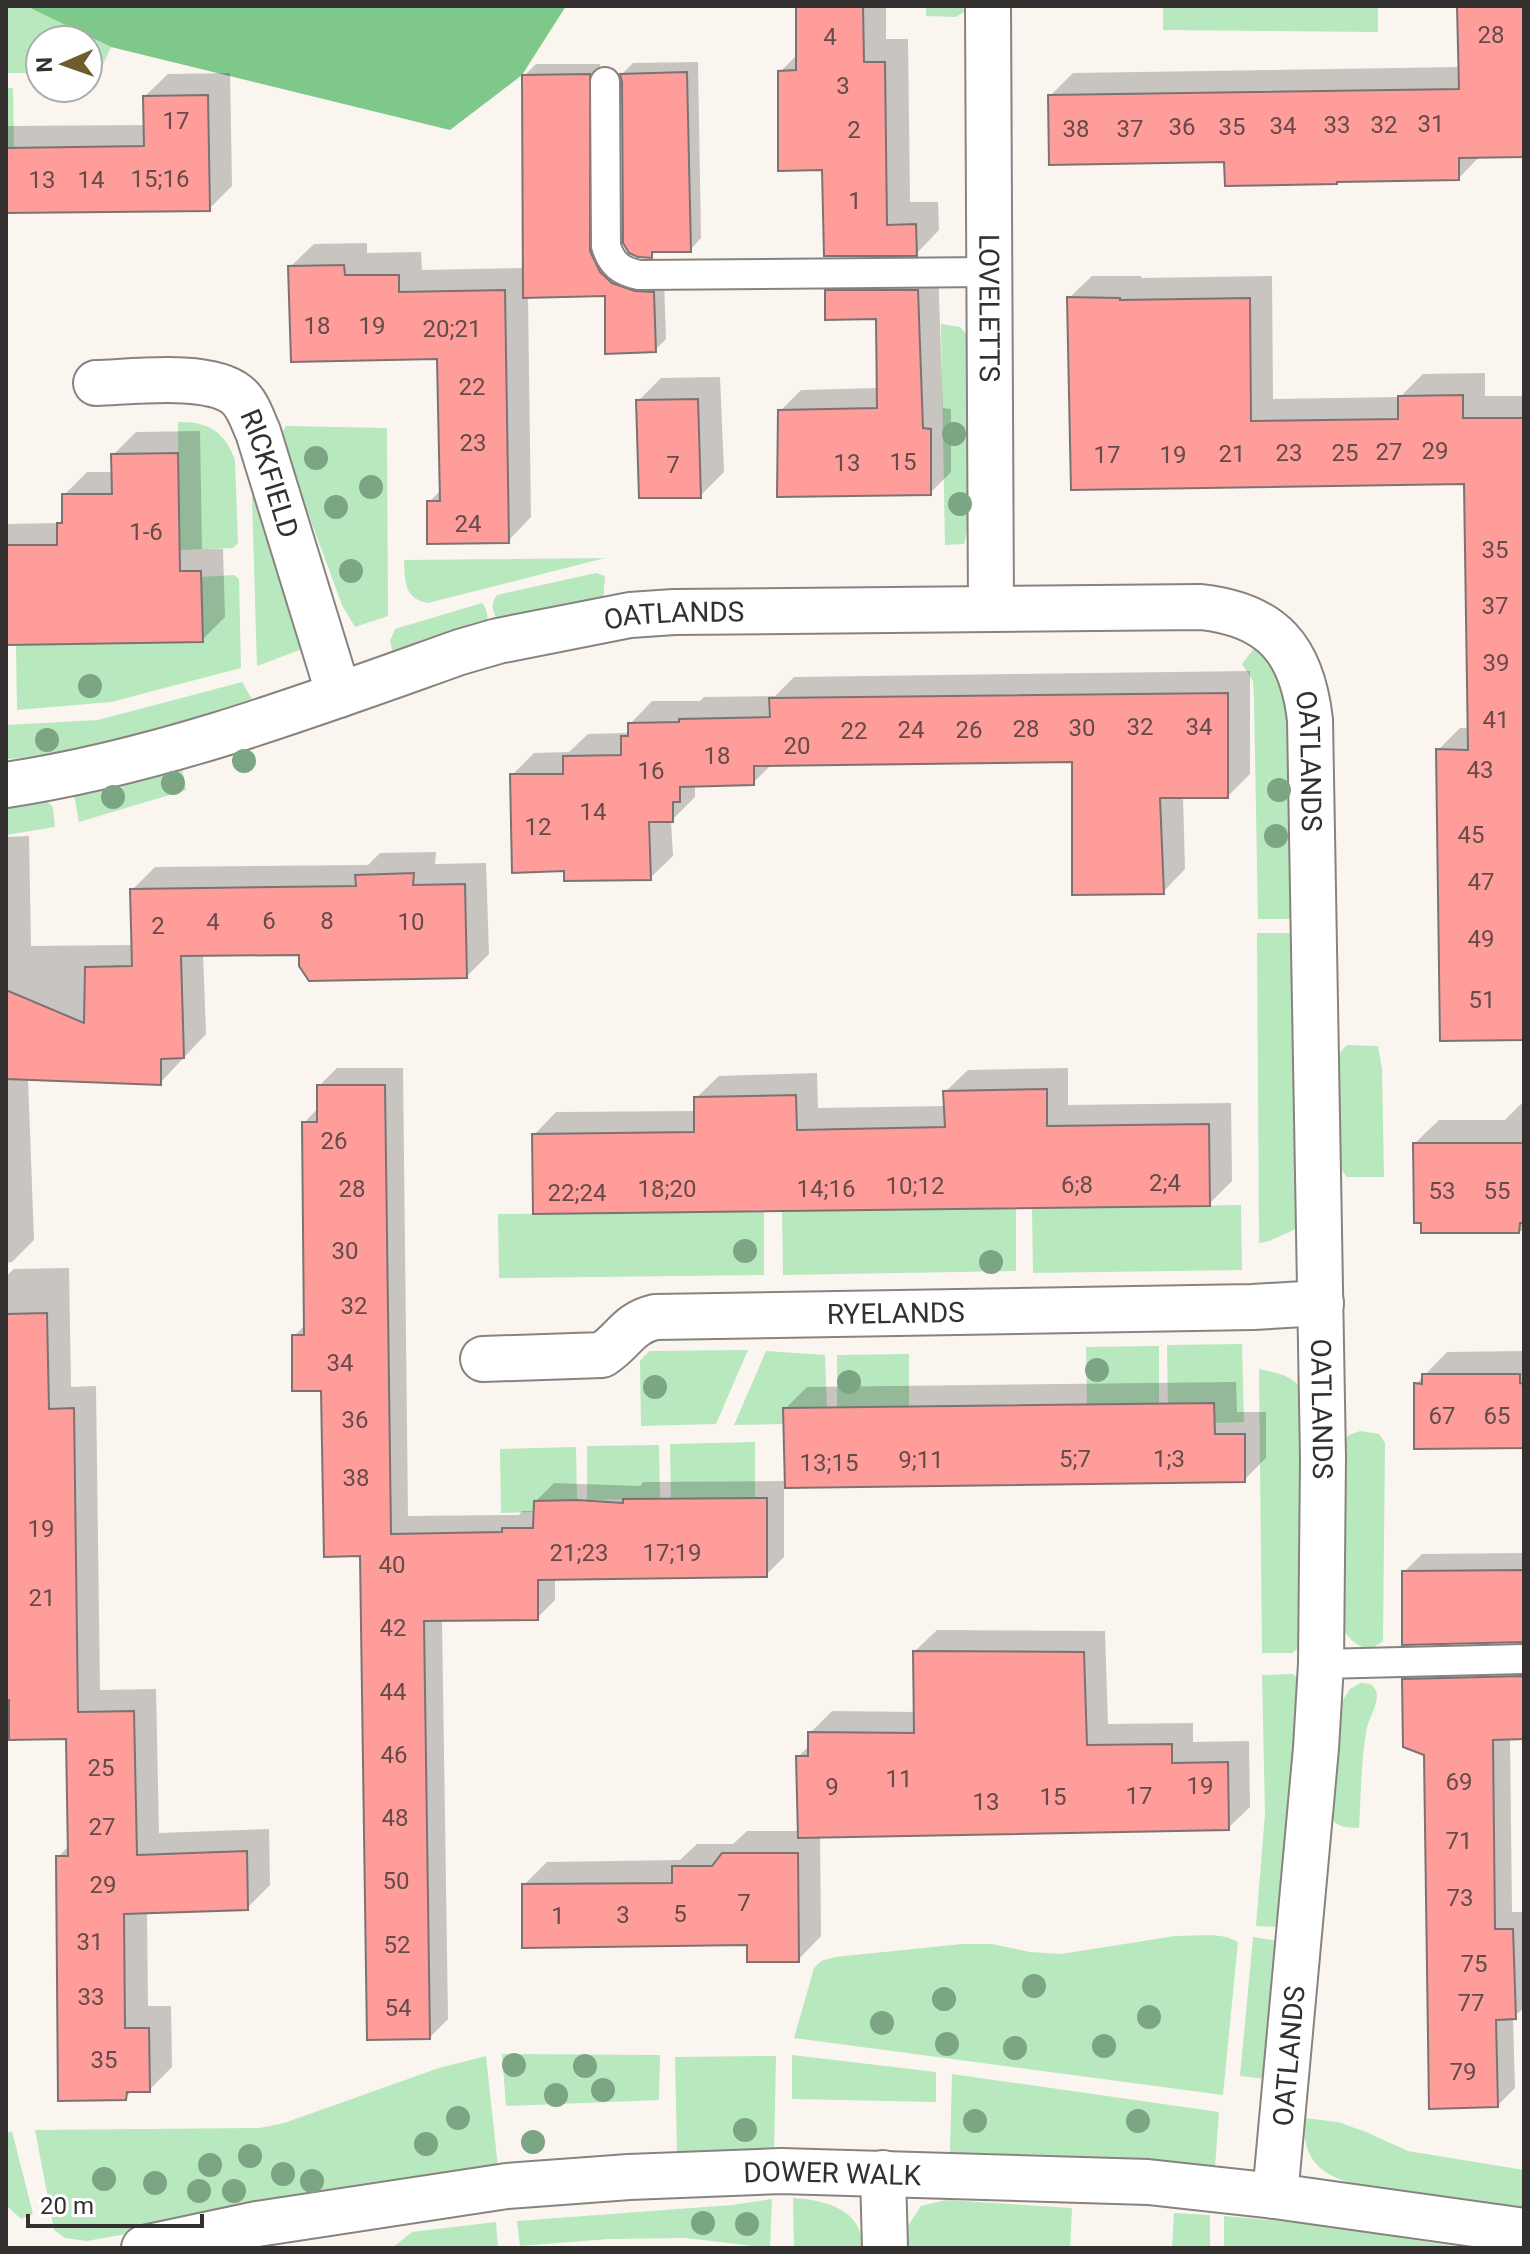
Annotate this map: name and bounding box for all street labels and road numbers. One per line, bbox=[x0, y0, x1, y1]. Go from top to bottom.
street label: LOVELETTS bbox=[973, 234, 1006, 382]
street label: RICKFIELD bbox=[234, 404, 306, 542]
street label: OATLANDS bbox=[601, 595, 745, 636]
street label: OATLANDS bbox=[1289, 688, 1328, 832]
street label: RYELANDS bbox=[827, 1295, 965, 1331]
street label: OATLANDS bbox=[1304, 1338, 1340, 1479]
street label: OATLANDS bbox=[1266, 1984, 1312, 2128]
street label: DOWER WALK bbox=[743, 2155, 922, 2192]

